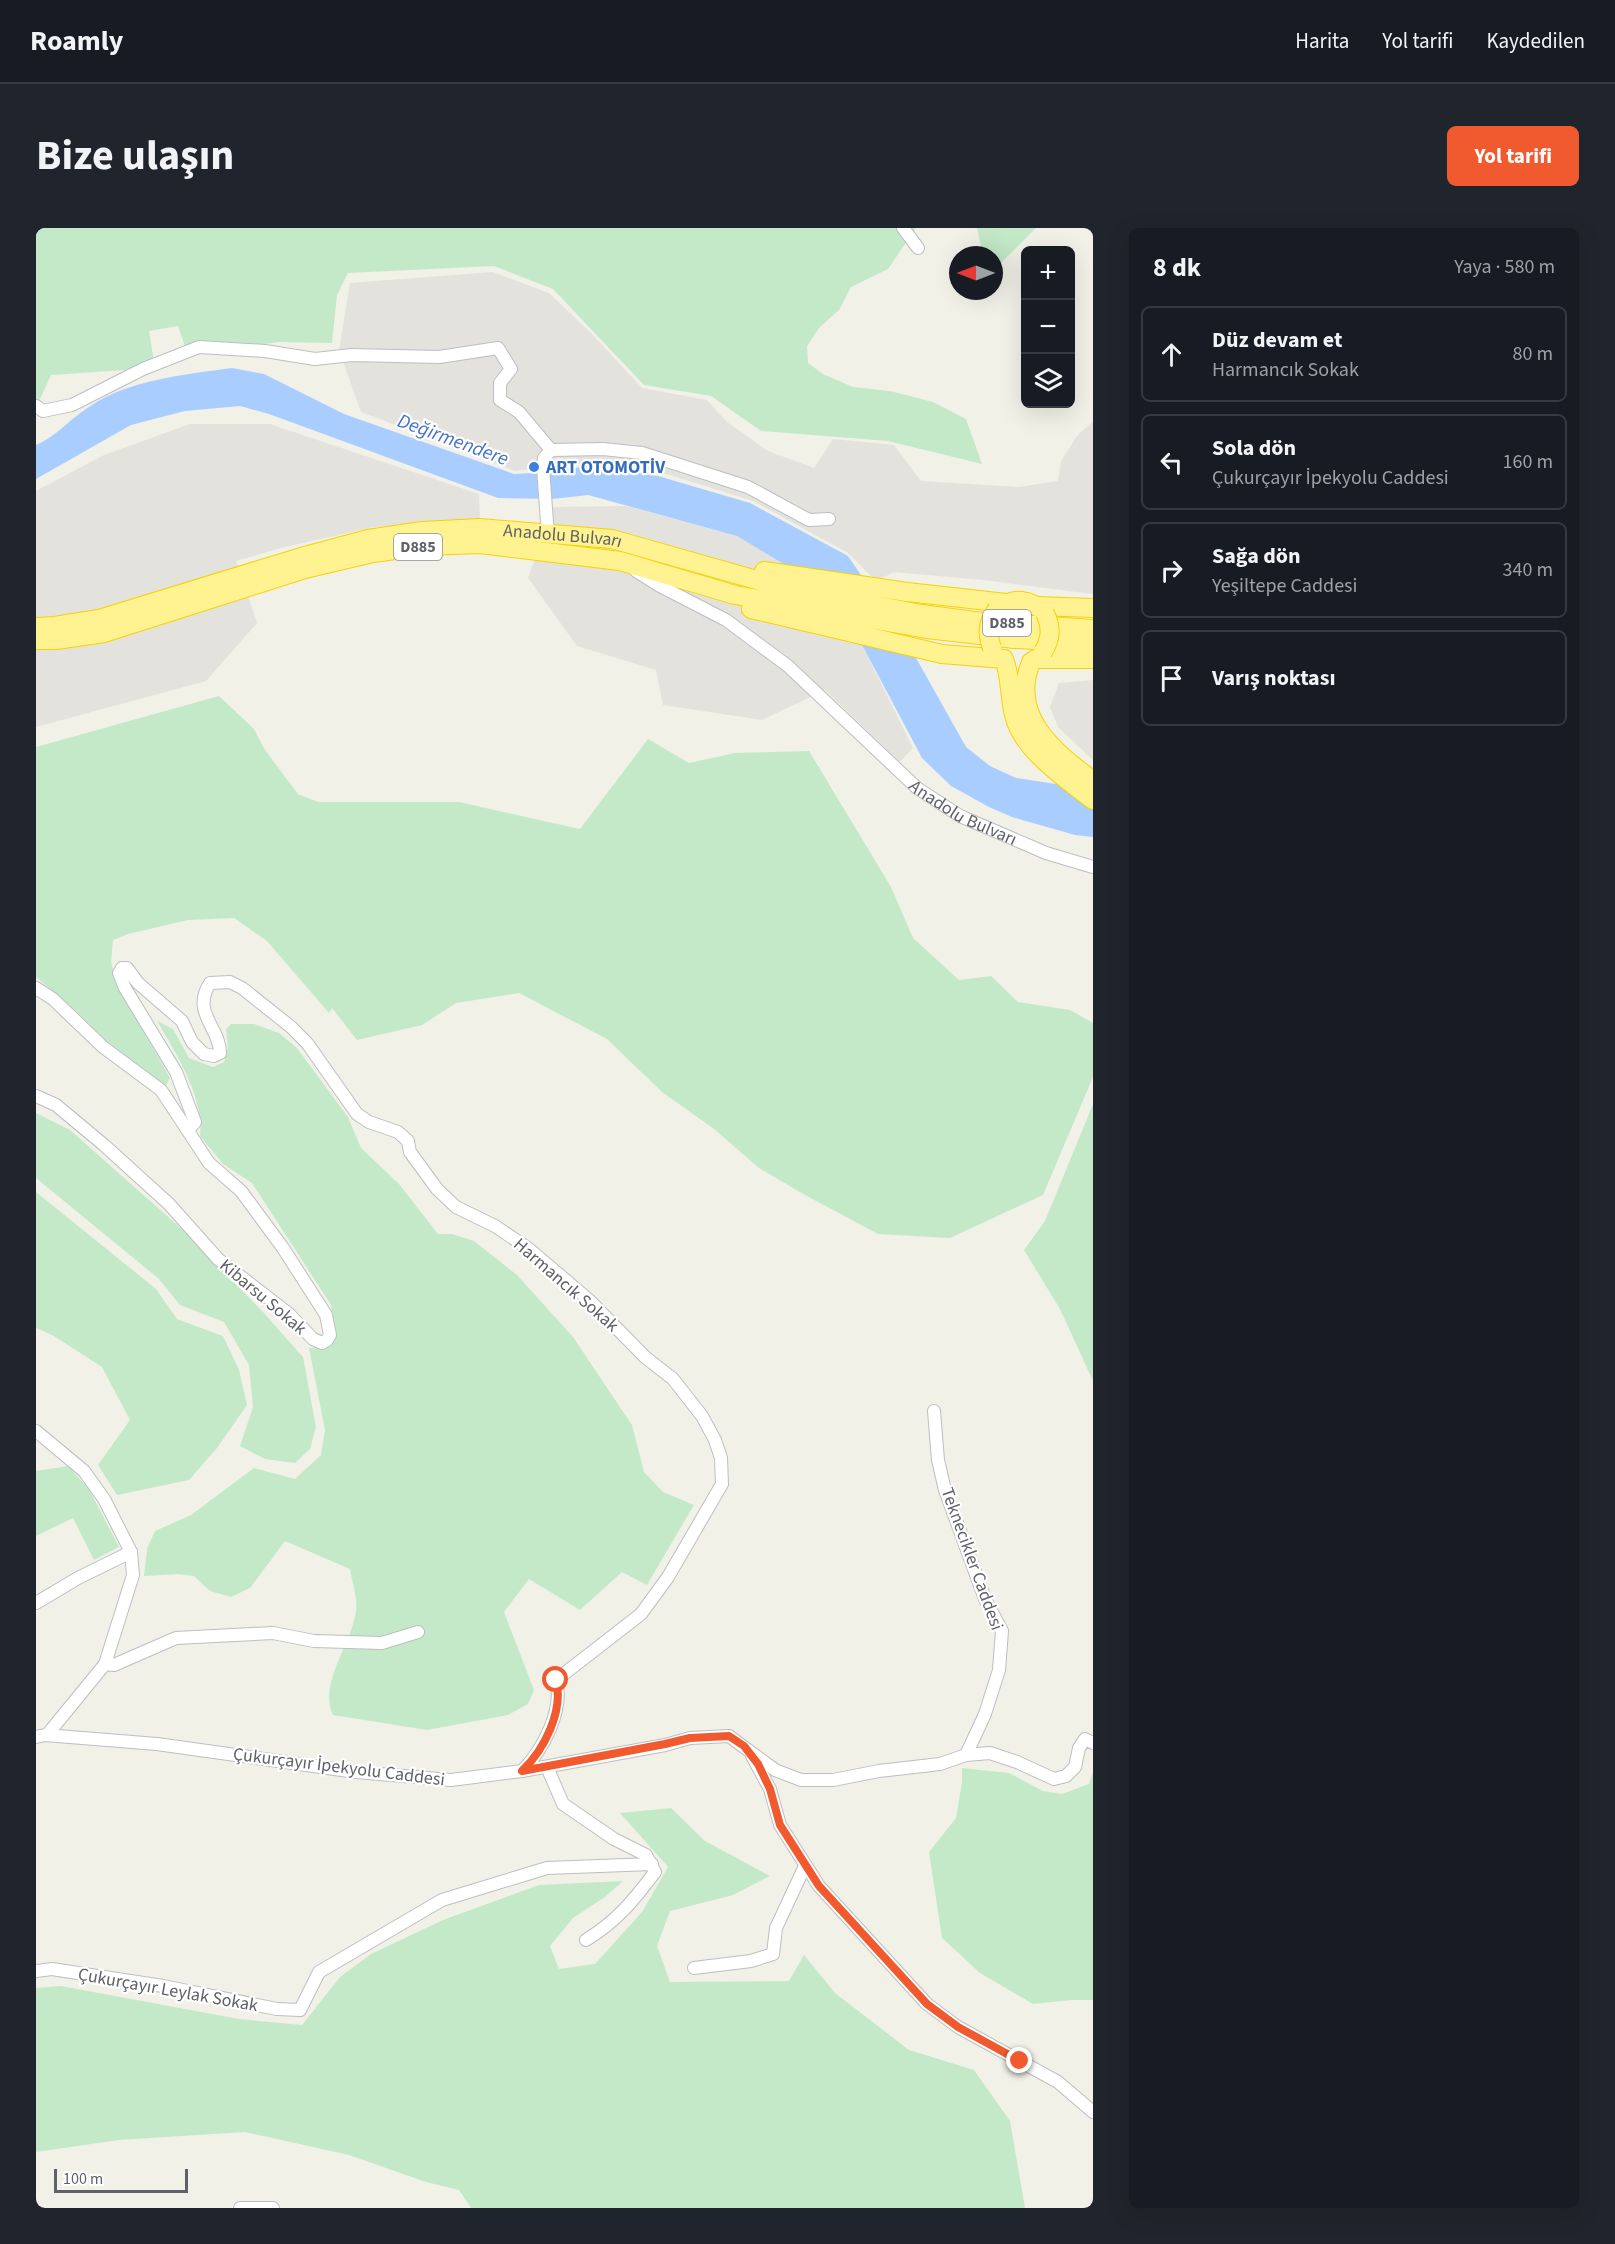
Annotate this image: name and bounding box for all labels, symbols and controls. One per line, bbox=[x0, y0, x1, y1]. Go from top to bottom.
text: Roamly bbox=[30, 21, 123, 61]
text: Harita bbox=[1295, 26, 1349, 56]
text: Yol tarifi bbox=[1382, 26, 1453, 56]
text: Kaydedilen bbox=[1486, 26, 1585, 56]
text: Bize ulaşın bbox=[36, 126, 234, 186]
button: Yol tarifi bbox=[1447, 126, 1579, 186]
north arrow bbox=[949, 246, 1003, 300]
map controls bbox=[1021, 246, 1075, 408]
button: + bbox=[1021, 246, 1075, 300]
text: 8 dk bbox=[1153, 249, 1201, 286]
text: Yaya · 580 m bbox=[1454, 253, 1555, 281]
button: − bbox=[1021, 300, 1075, 354]
text: Düz devam et bbox=[1212, 324, 1342, 356]
icon: ahead bbox=[1155, 338, 1188, 371]
text: 80 m bbox=[1513, 340, 1553, 368]
button: layers bbox=[1021, 354, 1075, 408]
text: Harmancık Sokak bbox=[1212, 356, 1359, 384]
water label: Değirmendere bbox=[394, 407, 512, 473]
text: Sola dön bbox=[1212, 432, 1296, 464]
icon: left bbox=[1155, 446, 1188, 479]
text: 160 m bbox=[1503, 448, 1553, 476]
place label: ART OTOMOTİV bbox=[545, 455, 666, 480]
marker: ART OTOMOTİV bbox=[527, 460, 541, 474]
text: Çukurçayır İpekyolu Caddesi bbox=[1212, 464, 1449, 492]
street label: Anadolu Bulvarı bbox=[502, 517, 625, 554]
road number: D885 bbox=[394, 534, 442, 560]
text: Sağa dön bbox=[1212, 540, 1301, 572]
icon: right bbox=[1155, 554, 1188, 587]
text: 340 m bbox=[1503, 556, 1553, 584]
text: Yeşiltepe Caddesi bbox=[1212, 572, 1357, 600]
road number: D885 bbox=[983, 610, 1031, 636]
icon: arrive bbox=[1155, 662, 1188, 695]
text: Varış noktası bbox=[1212, 662, 1336, 694]
street label: Anadolu Bulvarı bbox=[903, 774, 1021, 852]
street label: Harmancık Sokak bbox=[508, 1232, 624, 1338]
street label: Kibarsu Sokak bbox=[214, 1253, 312, 1341]
street label: Teknecikler Caddesi bbox=[935, 1484, 1009, 1634]
route start bbox=[542, 1666, 568, 1692]
street label: Çukurçayır İpekyolu Caddesi bbox=[232, 1742, 446, 1792]
street label: Çukurçayır Leylak Sokak bbox=[76, 1962, 260, 2018]
route end bbox=[1006, 2047, 1032, 2073]
scale bar bbox=[54, 2166, 188, 2194]
text: 100 m bbox=[63, 2168, 103, 2190]

